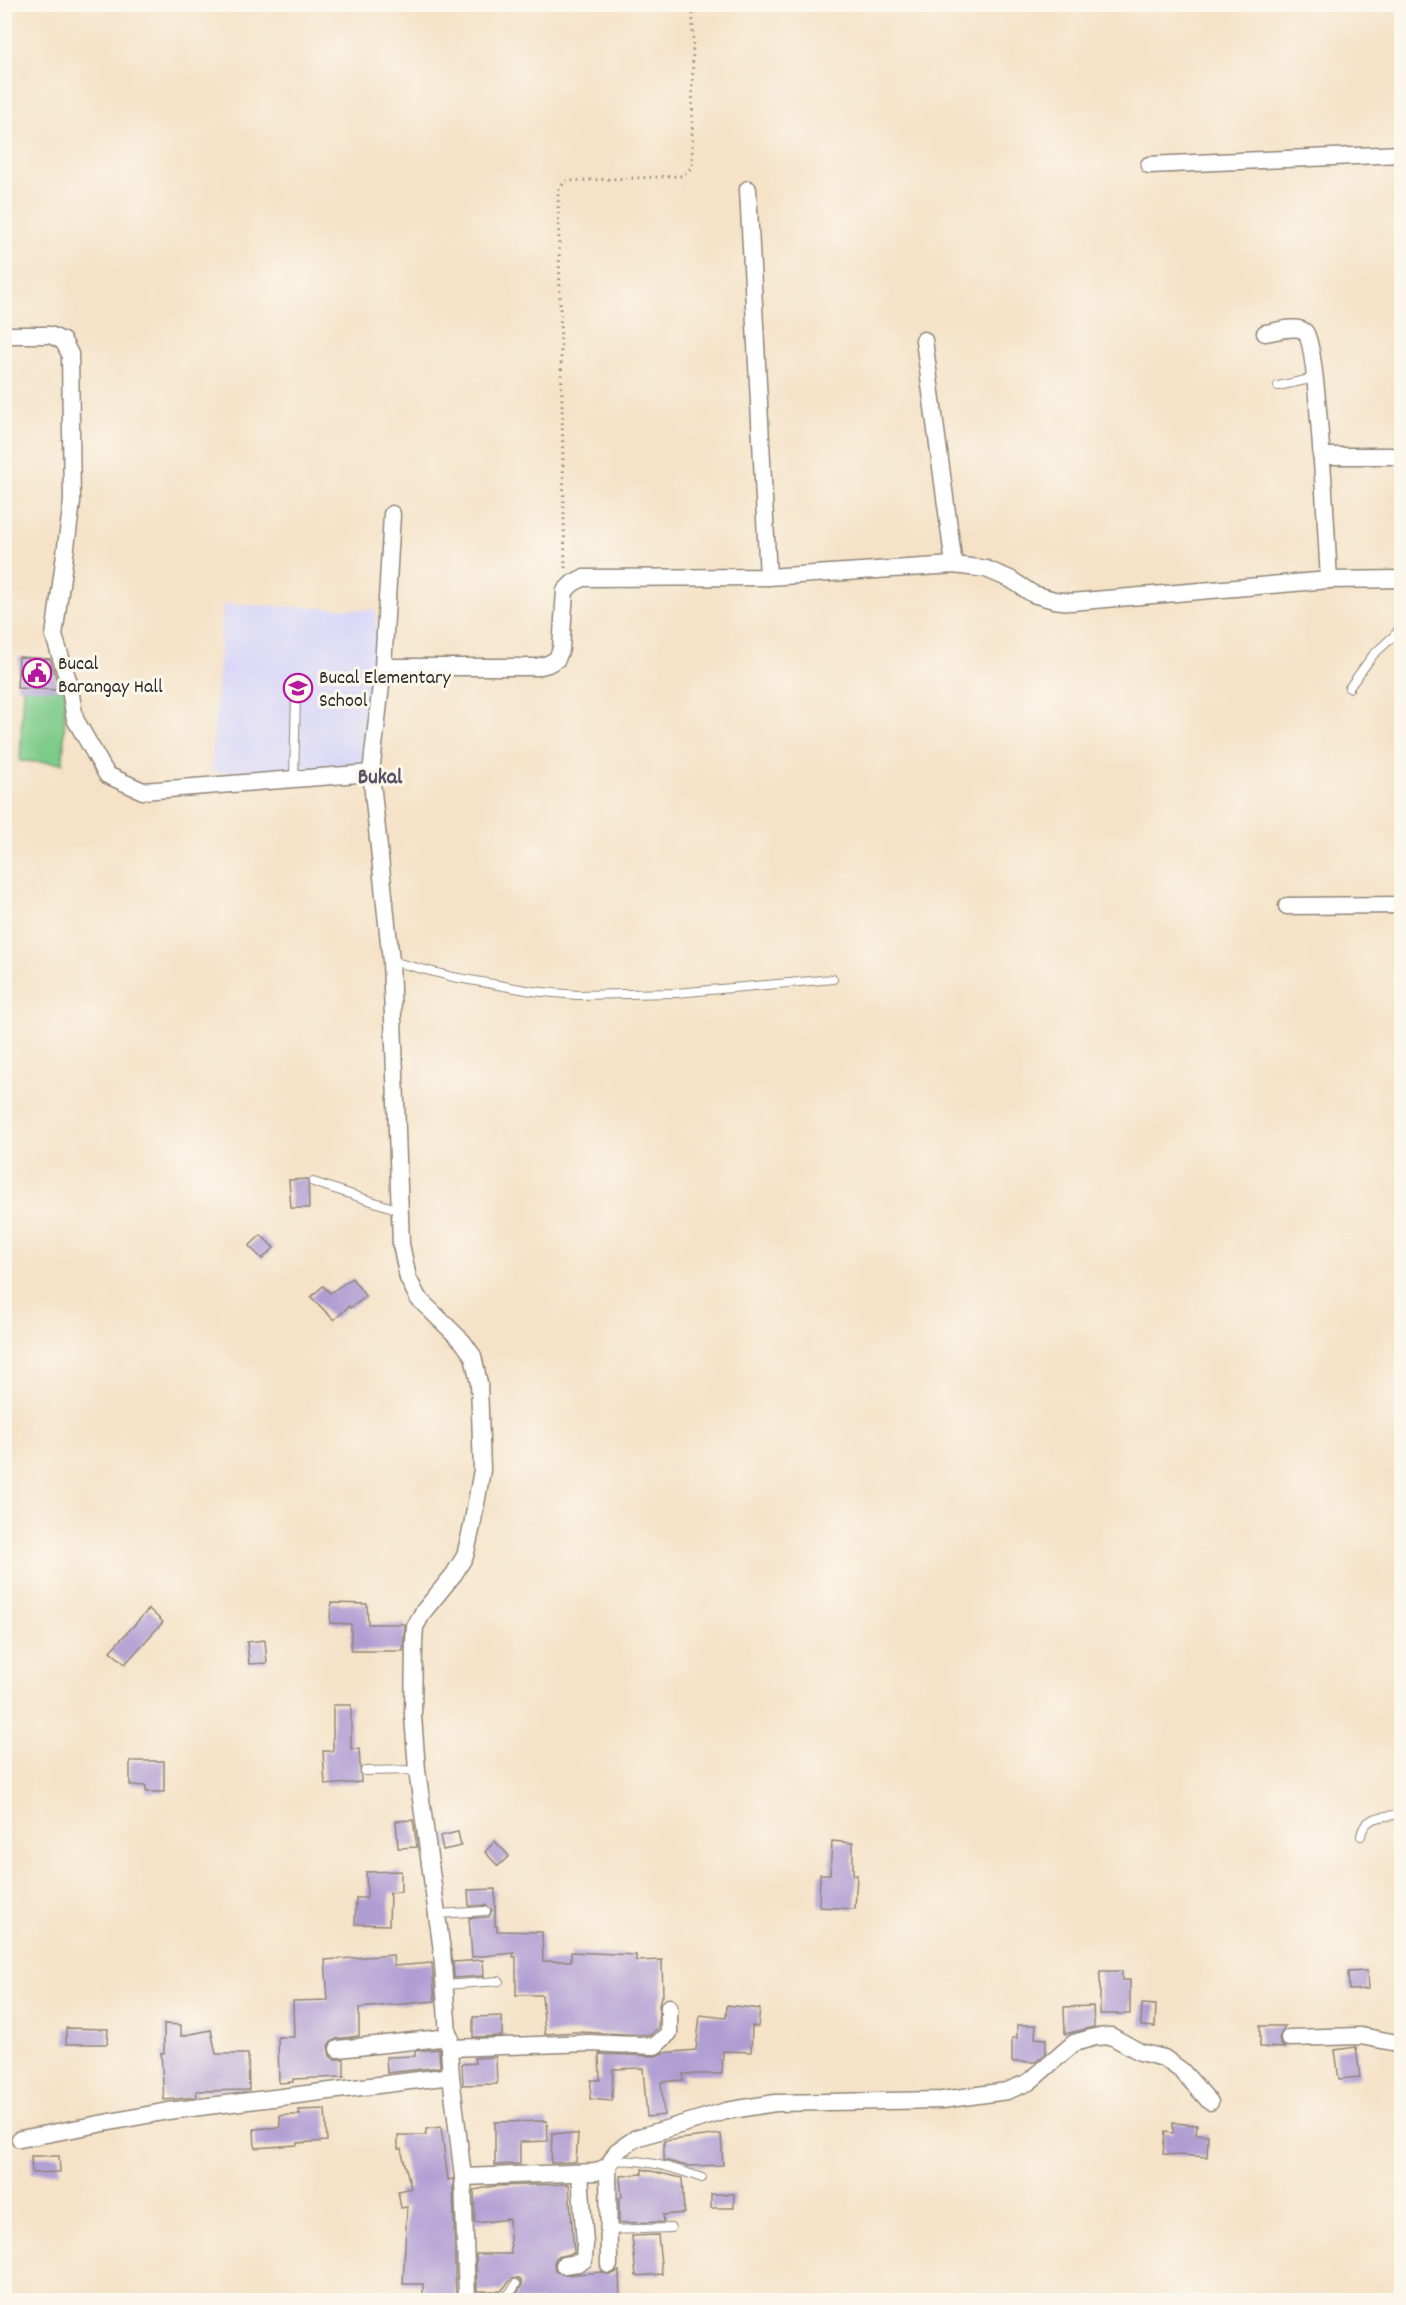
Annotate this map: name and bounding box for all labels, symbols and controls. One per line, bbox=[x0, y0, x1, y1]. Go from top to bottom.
place label: Bucal Barangay Hall bbox=[58, 651, 163, 702]
public building icon: Bucal Barangay Hall bbox=[21, 657, 53, 689]
place label: Bucal Elementary School bbox=[319, 665, 451, 716]
school or university icon: Bucal Elementary School bbox=[282, 672, 314, 704]
district label: Bukal bbox=[358, 763, 403, 794]

